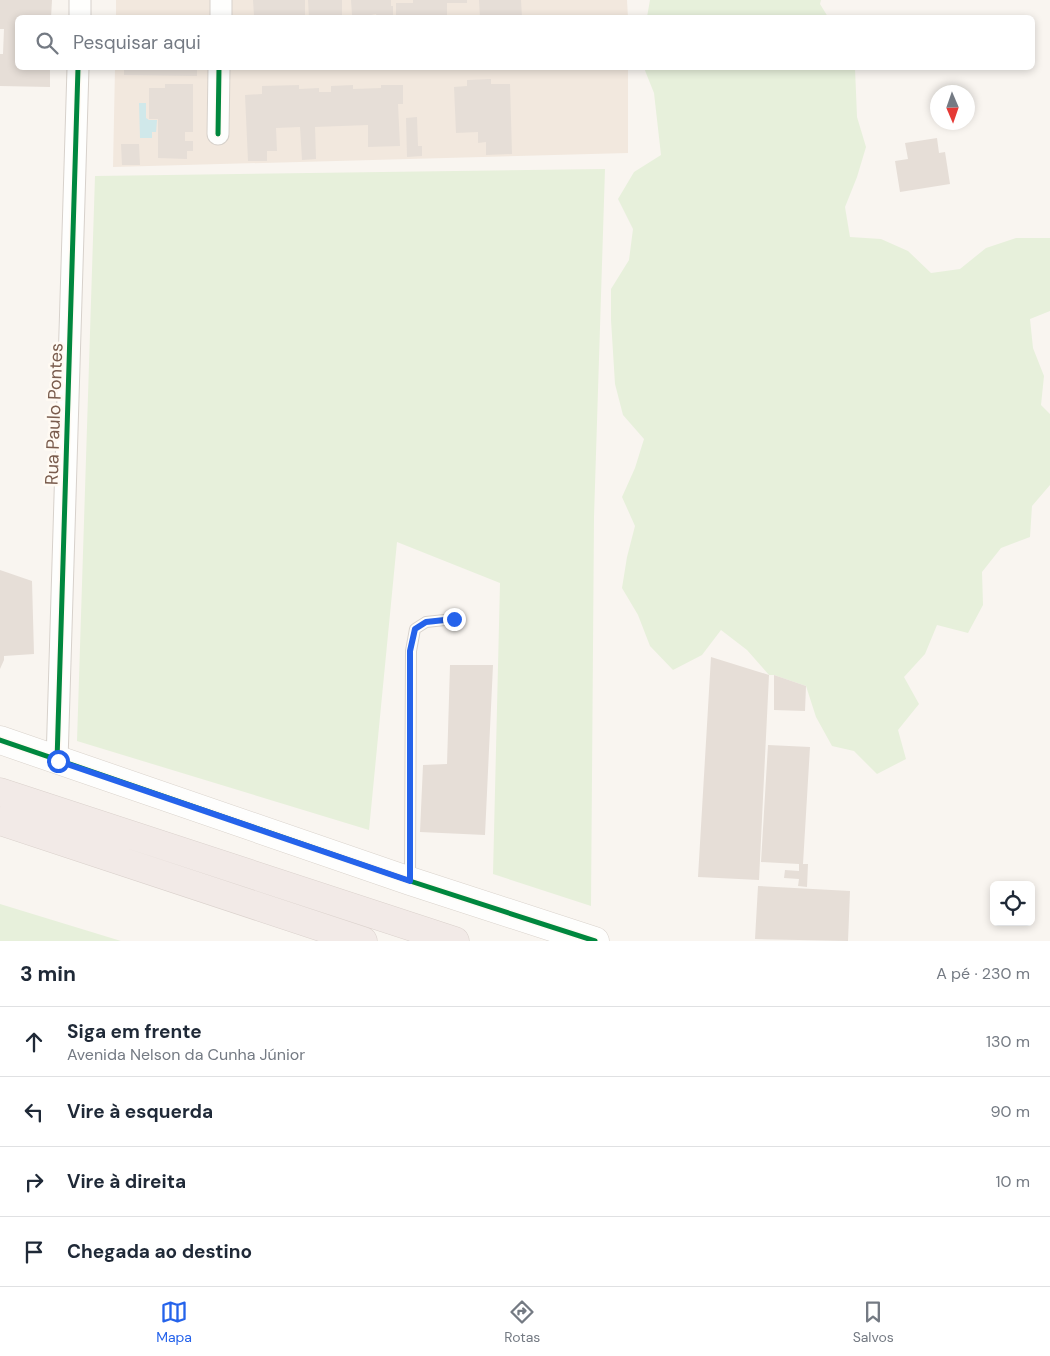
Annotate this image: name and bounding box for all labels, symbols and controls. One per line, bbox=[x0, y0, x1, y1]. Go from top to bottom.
search box bbox=[15, 15, 1035, 70]
icon: search bbox=[33, 29, 61, 57]
text: Pesquisar aqui bbox=[73, 30, 201, 55]
north arrow bbox=[930, 85, 975, 130]
street label: Rua Paulo Pontes bbox=[40, 343, 68, 485]
route end bbox=[443, 608, 466, 631]
route start bbox=[47, 750, 70, 773]
map controls bbox=[990, 881, 1035, 926]
button: locate bbox=[990, 881, 1035, 926]
text: 3 min bbox=[20, 960, 76, 988]
text: A pé · 230 m bbox=[936, 963, 1030, 984]
text: Siga em frente bbox=[67, 1019, 202, 1044]
icon: ahead bbox=[20, 1028, 48, 1056]
text: 130 m bbox=[986, 1031, 1030, 1052]
text: Avenida Nelson da Cunha Júnior bbox=[67, 1044, 305, 1065]
icon: left bbox=[20, 1098, 48, 1126]
text: Vire à esquerda bbox=[67, 1099, 213, 1124]
text: 90 m bbox=[990, 1101, 1030, 1122]
icon: right bbox=[20, 1168, 48, 1196]
text: Vire à direita bbox=[67, 1169, 186, 1194]
text: 10 m bbox=[996, 1171, 1030, 1192]
icon: arrive bbox=[20, 1238, 48, 1266]
text: Chegada ao destino bbox=[67, 1239, 252, 1264]
tab: Mapa bbox=[156, 1298, 192, 1346]
tab: Rotas bbox=[504, 1298, 540, 1346]
tab: Salvos bbox=[853, 1298, 894, 1346]

